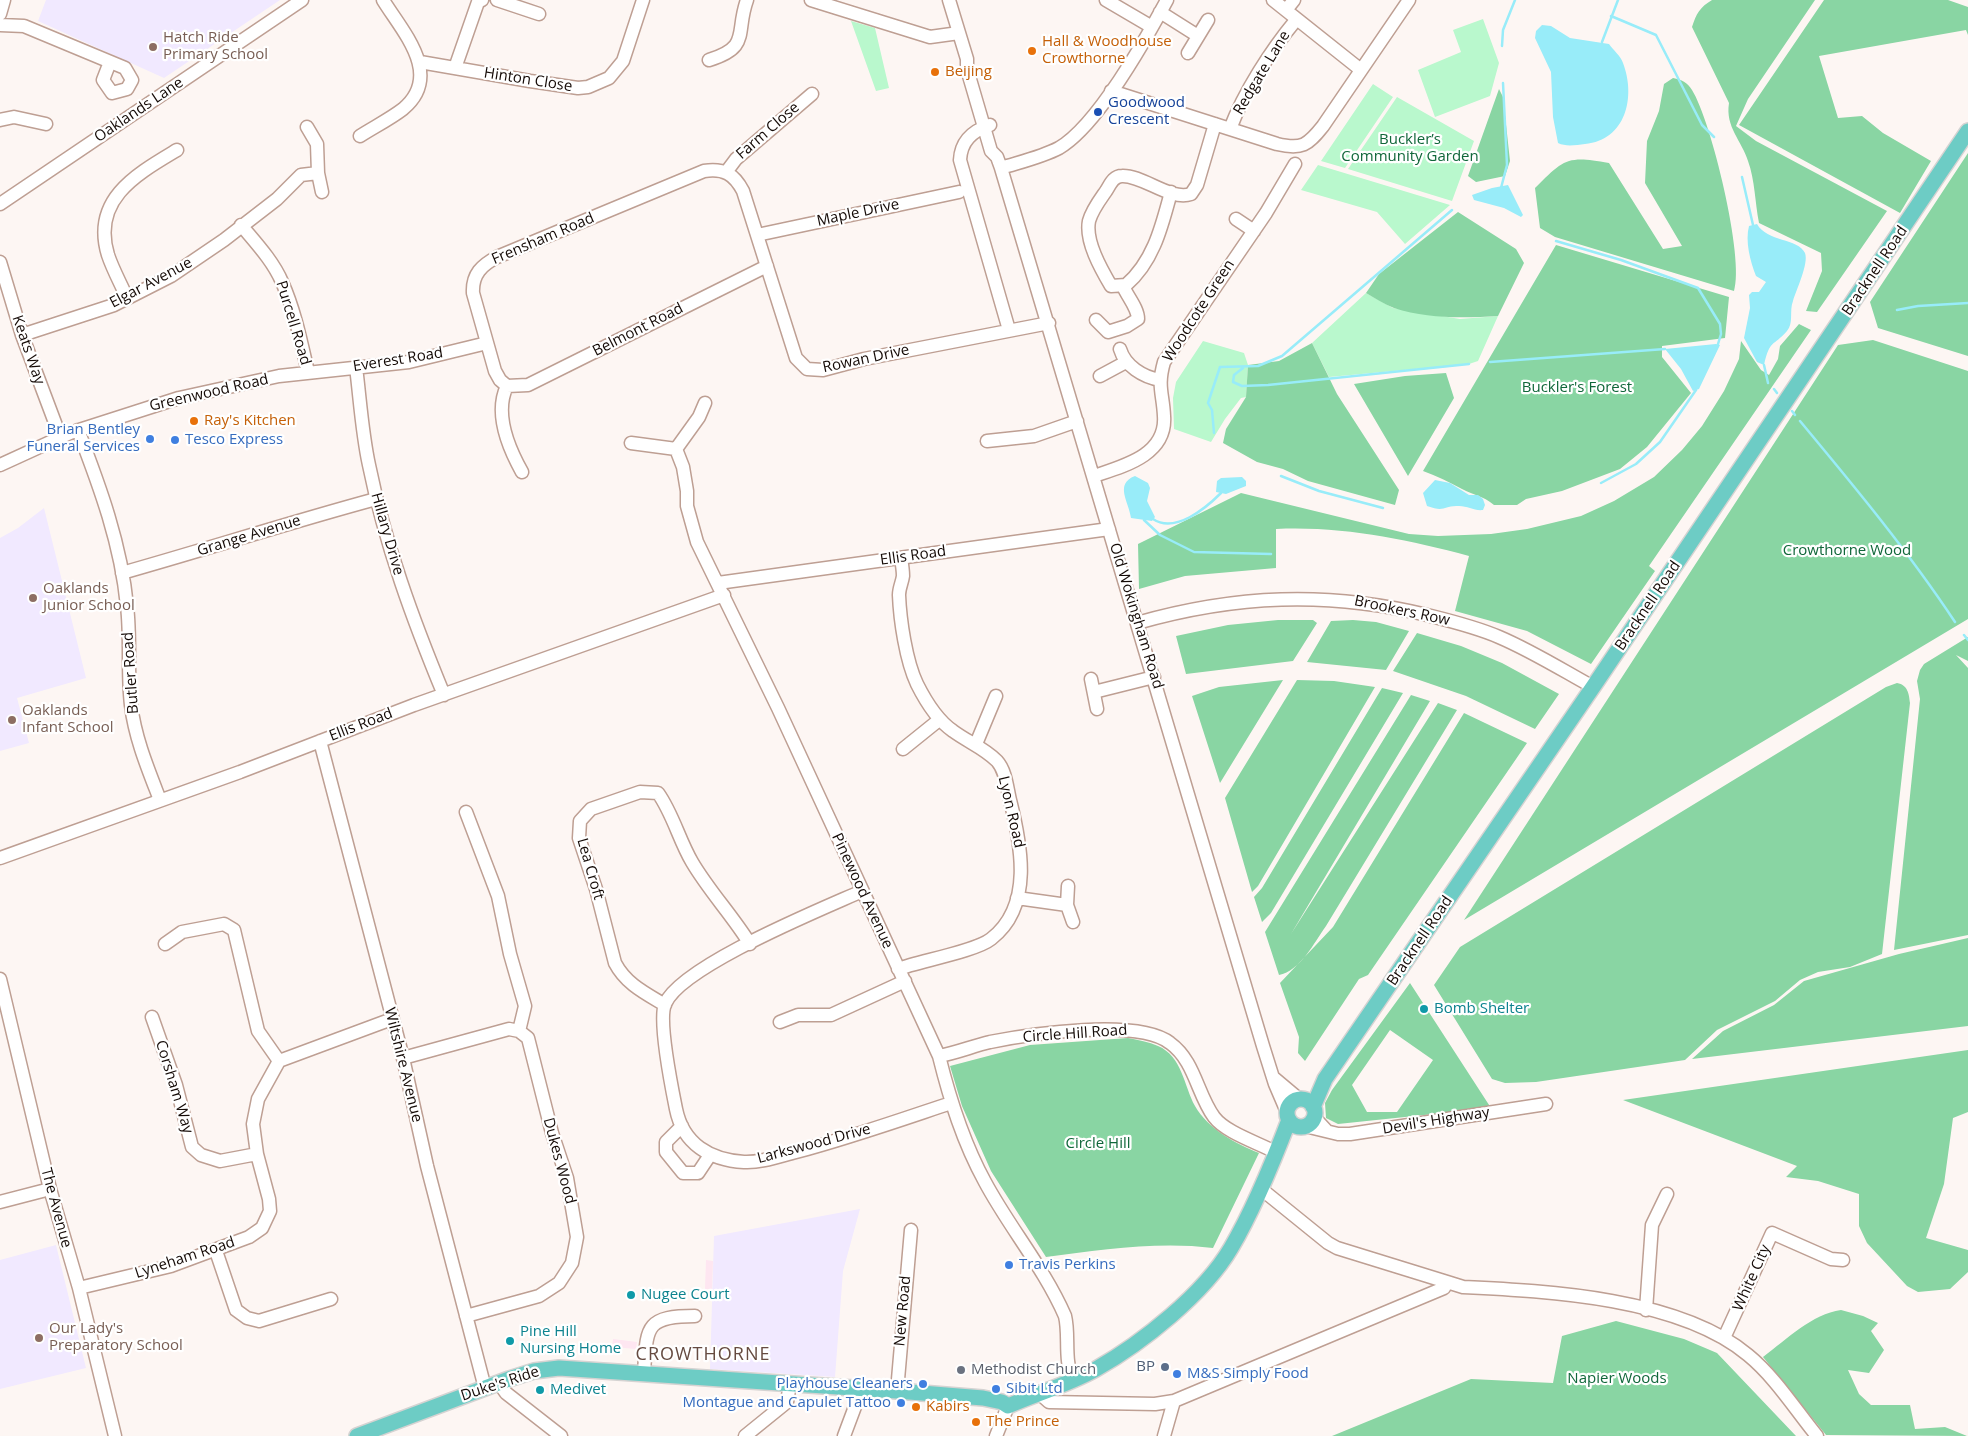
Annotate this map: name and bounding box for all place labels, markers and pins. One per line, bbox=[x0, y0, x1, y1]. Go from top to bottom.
place label: Hatch Ride Primary School bbox=[163, 29, 268, 64]
place label: Hall & Woodhouse Crowthorne bbox=[1042, 33, 1172, 68]
marker: Hatch Ride Primary School bbox=[147, 41, 159, 53]
marker: Hall & Woodhouse Crowthorne bbox=[1026, 45, 1038, 57]
place label: Beijing bbox=[945, 63, 992, 81]
marker: Beijing bbox=[929, 66, 941, 78]
place label: Goodwood Crescent bbox=[1108, 94, 1185, 129]
marker: Goodwood Crescent bbox=[1092, 106, 1104, 118]
place label: Ray's Kitchen bbox=[204, 412, 296, 430]
marker: Ray's Kitchen bbox=[188, 415, 200, 427]
place label: Brian Bentley Funeral Services bbox=[26, 421, 140, 456]
place label: Tesco Express bbox=[185, 431, 283, 449]
marker: Brian Bentley Funeral Services bbox=[144, 433, 156, 445]
marker: Tesco Express bbox=[169, 434, 181, 446]
place label: Oaklands Junior School bbox=[43, 580, 135, 615]
marker: Oaklands Junior School bbox=[27, 592, 39, 604]
place label: Oaklands Infant School bbox=[22, 702, 114, 737]
marker: Oaklands Infant School bbox=[6, 714, 18, 726]
place label: Bomb Shelter bbox=[1434, 1000, 1529, 1018]
marker: Bomb Shelter bbox=[1418, 1003, 1430, 1015]
place label: Travis Perkins bbox=[1019, 1256, 1116, 1274]
marker: Travis Perkins bbox=[1003, 1259, 1015, 1271]
place label: Nugee Court bbox=[641, 1286, 730, 1304]
marker: Nugee Court bbox=[625, 1289, 637, 1301]
place label: Our Lady's Preparatory School bbox=[49, 1320, 183, 1355]
place label: Pine Hill Nursing Home bbox=[520, 1323, 621, 1358]
marker: Our Lady's Preparatory School bbox=[33, 1332, 45, 1344]
marker: Pine Hill Nursing Home bbox=[504, 1335, 516, 1347]
place label: BP bbox=[1136, 1358, 1155, 1376]
place label: Methodist Church bbox=[971, 1361, 1096, 1379]
marker: BP bbox=[1159, 1361, 1171, 1373]
marker: Methodist Church bbox=[955, 1364, 967, 1376]
place label: M&S Simply Food bbox=[1187, 1365, 1309, 1383]
marker: M&S Simply Food bbox=[1171, 1368, 1183, 1380]
place label: Playhouse Cleaners bbox=[777, 1375, 913, 1393]
marker: Playhouse Cleaners bbox=[917, 1378, 929, 1390]
place label: Sibit Ltd bbox=[1006, 1380, 1063, 1398]
place label: Medivet bbox=[550, 1381, 606, 1399]
marker: Sibit Ltd bbox=[990, 1383, 1002, 1395]
marker: Medivet bbox=[534, 1384, 546, 1396]
place label: Montague and Capulet Tattoo bbox=[682, 1394, 891, 1412]
marker: Montague and Capulet Tattoo bbox=[895, 1397, 907, 1409]
place label: Kabirs bbox=[926, 1398, 970, 1416]
marker: Kabirs bbox=[910, 1401, 922, 1413]
place label: The Prince bbox=[986, 1413, 1060, 1431]
marker: The Prince bbox=[970, 1416, 982, 1428]

